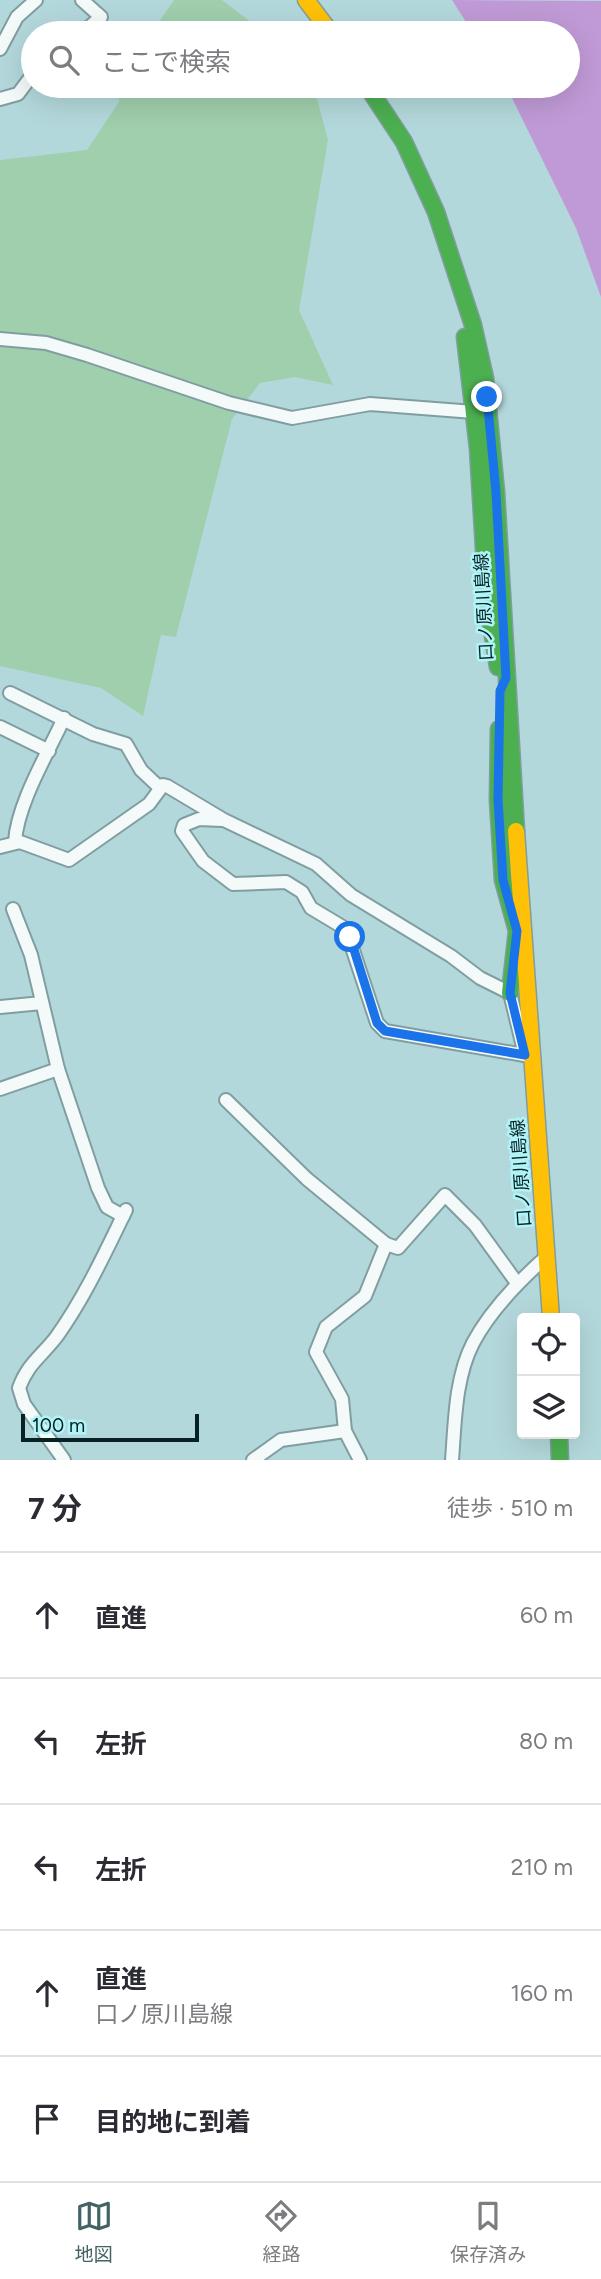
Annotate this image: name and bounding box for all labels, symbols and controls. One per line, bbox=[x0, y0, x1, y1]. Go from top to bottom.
search box bbox=[21, 21, 580, 98]
icon: search bbox=[45, 41, 83, 79]
text: ここで検索 bbox=[101, 46, 231, 78]
route end bbox=[471, 381, 502, 412]
street label: 口ノ原川島線 bbox=[470, 552, 498, 662]
route start bbox=[334, 921, 365, 952]
street label: 口ノ原川島線 bbox=[506, 1118, 536, 1228]
map controls bbox=[517, 1313, 580, 1439]
button: locate bbox=[517, 1313, 580, 1376]
button: layers bbox=[517, 1376, 580, 1439]
scale bar bbox=[21, 1411, 200, 1443]
text: 100 m bbox=[32, 1414, 85, 1437]
text: 7 分 bbox=[28, 1490, 82, 1527]
text: 徒歩 · 510 m bbox=[447, 1494, 573, 1522]
icon: ahead bbox=[28, 1596, 66, 1634]
text: 60 m bbox=[520, 1601, 573, 1629]
text: 直進 bbox=[95, 1602, 147, 1634]
icon: left bbox=[28, 1722, 66, 1760]
text: 80 m bbox=[519, 1727, 573, 1755]
text: 左折 bbox=[95, 1728, 147, 1760]
icon: left bbox=[28, 1848, 66, 1886]
text: 210 m bbox=[511, 1853, 573, 1881]
text: 左折 bbox=[95, 1854, 147, 1886]
text: 直進 bbox=[95, 1963, 147, 1995]
icon: ahead bbox=[28, 1974, 66, 2012]
text: 160 m bbox=[510, 1979, 573, 2007]
text: 口ノ原川島線 bbox=[95, 2000, 233, 2028]
icon: arrive bbox=[28, 2100, 66, 2138]
text: 目的地に到着 bbox=[95, 2106, 251, 2138]
tab: 地図 bbox=[75, 2197, 113, 2266]
tab: 経路 bbox=[262, 2197, 300, 2266]
tab: 保存済み bbox=[450, 2197, 526, 2266]

